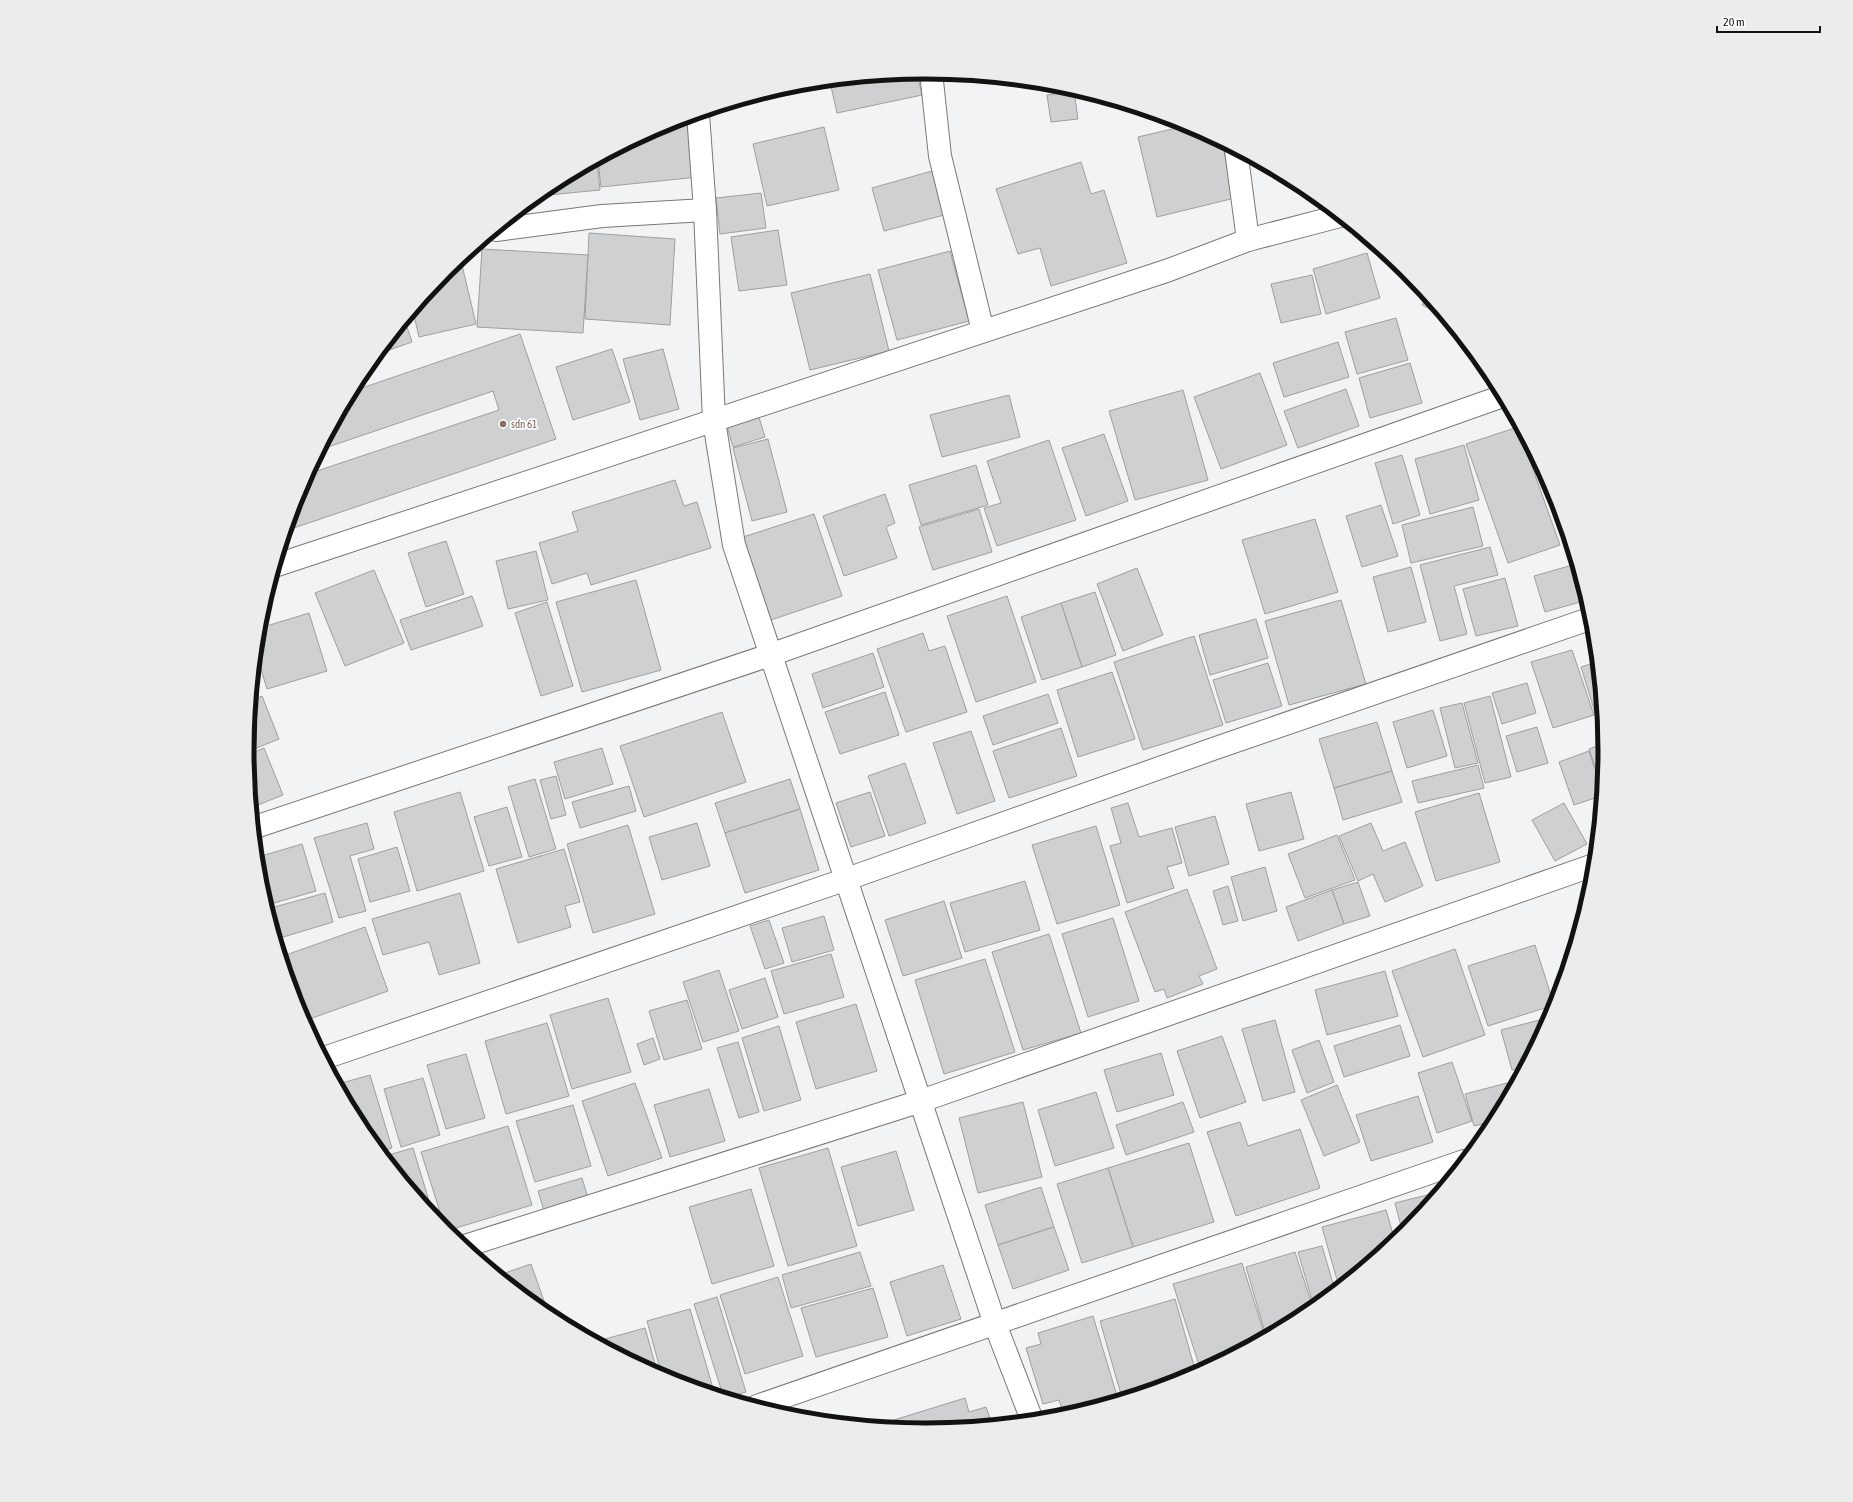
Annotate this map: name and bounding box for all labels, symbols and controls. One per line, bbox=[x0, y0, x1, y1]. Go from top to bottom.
scale bar bbox=[1717, 8, 1820, 34]
text: 20 m bbox=[1723, 15, 1745, 29]
place label: sdn 61 bbox=[511, 418, 537, 430]
marker: sdn 61 bbox=[498, 419, 508, 429]

